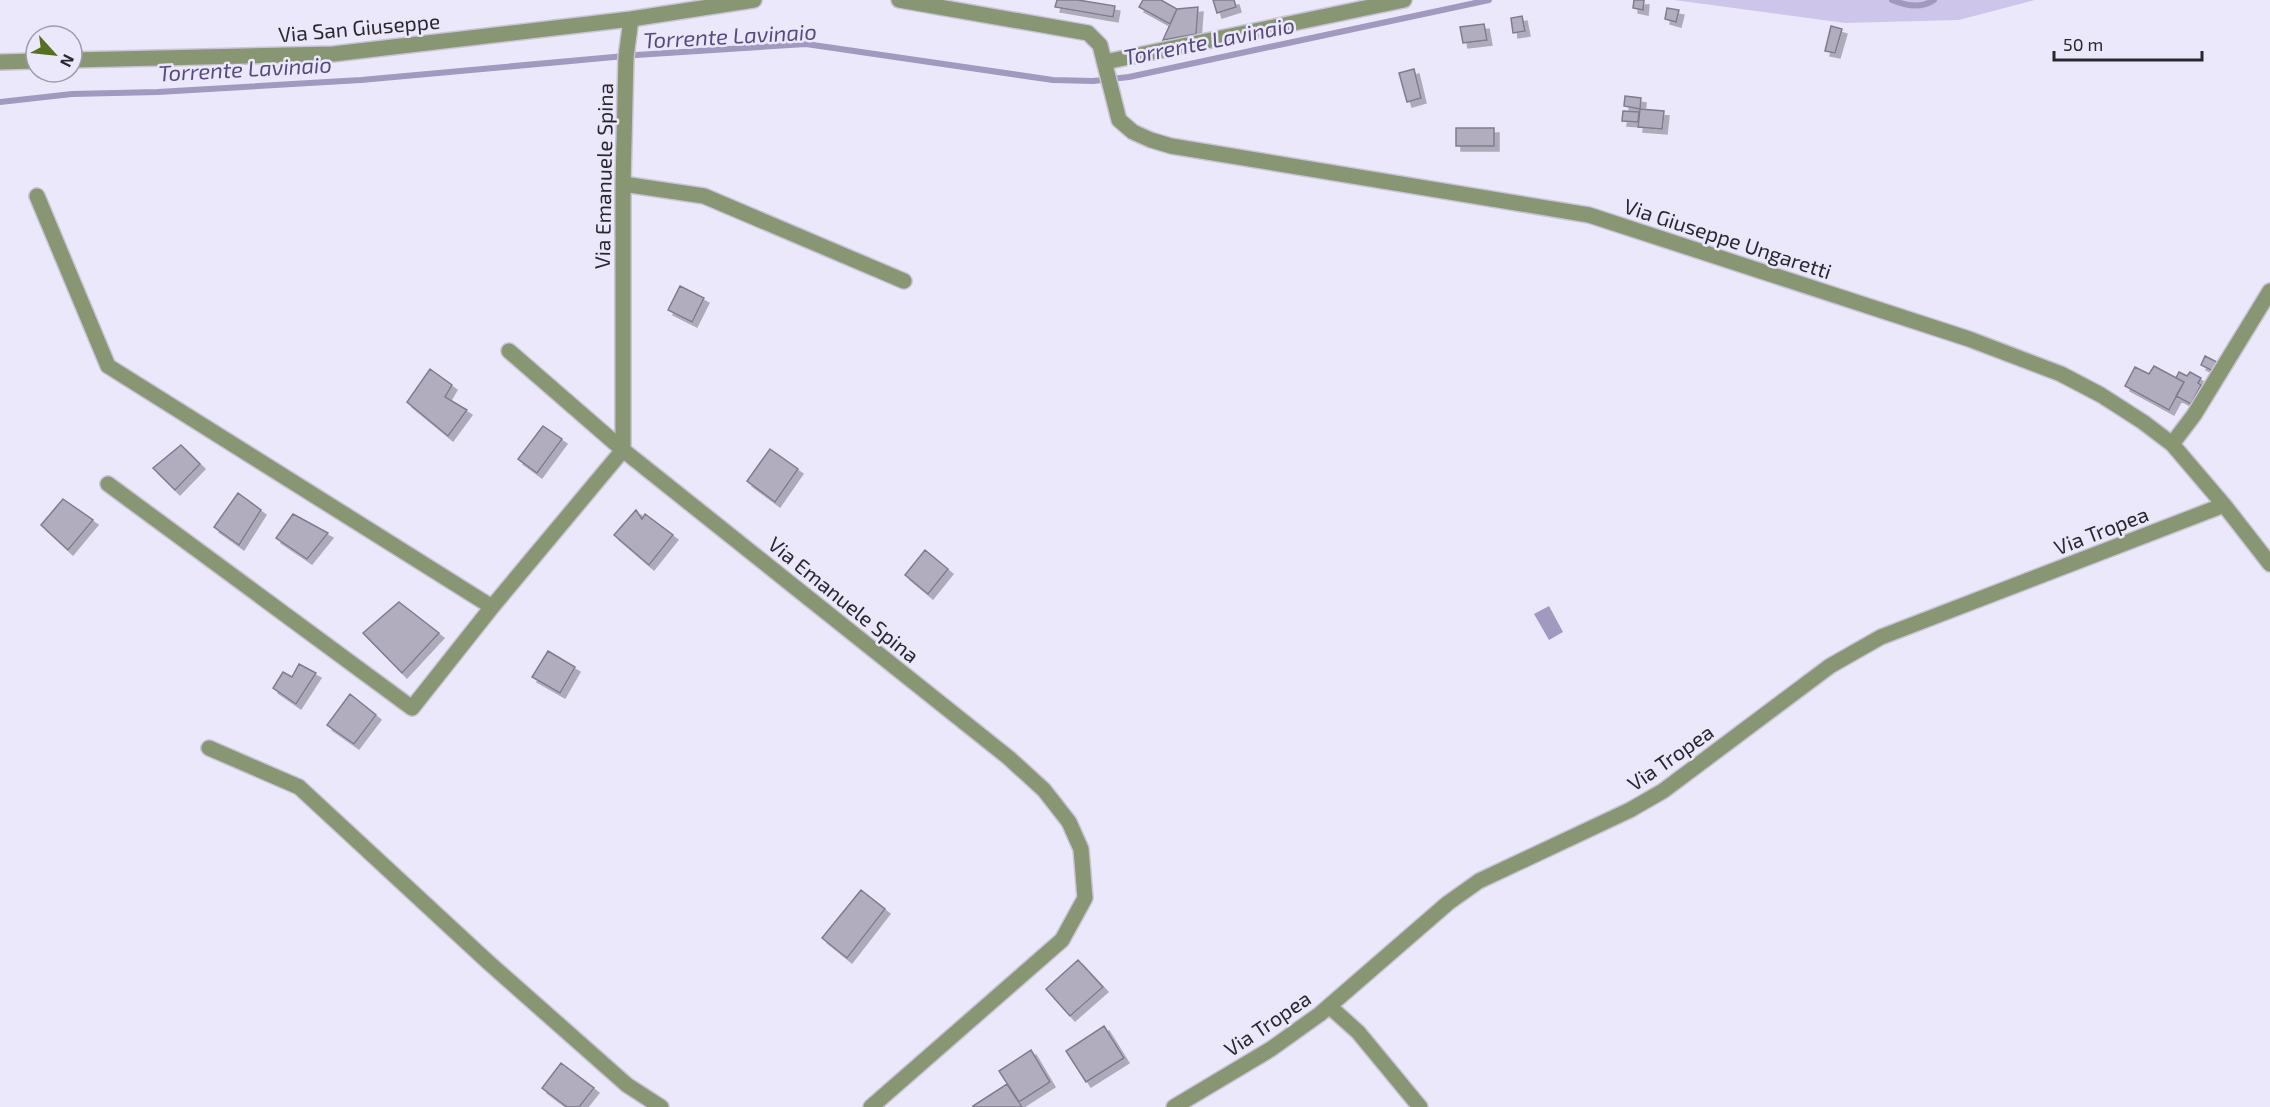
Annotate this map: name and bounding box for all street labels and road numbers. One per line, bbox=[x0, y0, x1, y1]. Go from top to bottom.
street label: Via San Giuseppe bbox=[277, 7, 441, 47]
street label: Via Emanuele Spina bbox=[589, 83, 617, 269]
street label: Via Giuseppe Ungaretti bbox=[1621, 193, 1835, 283]
street label: Via Tropea bbox=[2050, 501, 2152, 559]
street label: Via Emanuele Spina bbox=[764, 531, 924, 667]
street label: Via Tropea bbox=[1622, 718, 1718, 796]
street label: Via Tropea bbox=[1219, 985, 1315, 1061]

